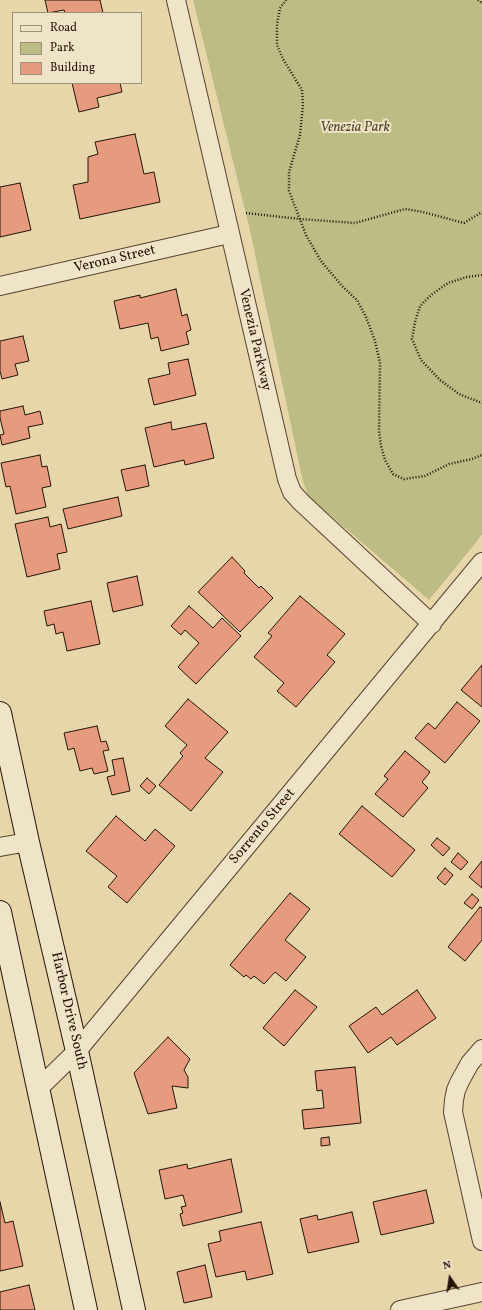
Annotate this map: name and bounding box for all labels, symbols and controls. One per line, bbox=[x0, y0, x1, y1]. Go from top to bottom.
legend bbox=[12, 12, 142, 84]
text: Road bbox=[50, 20, 77, 36]
text: Park bbox=[50, 40, 75, 56]
text: Building bbox=[50, 60, 95, 76]
park label: Venezia Park bbox=[320, 120, 390, 136]
street label: Verona Street bbox=[73, 242, 157, 278]
street label: Venezia Parkway bbox=[234, 287, 274, 393]
street label: Sorrento Street bbox=[226, 786, 300, 868]
street label: Harbor Drive South bbox=[46, 950, 90, 1072]
north arrow bbox=[430, 1258, 470, 1298]
text: N bbox=[442, 1258, 453, 1274]

